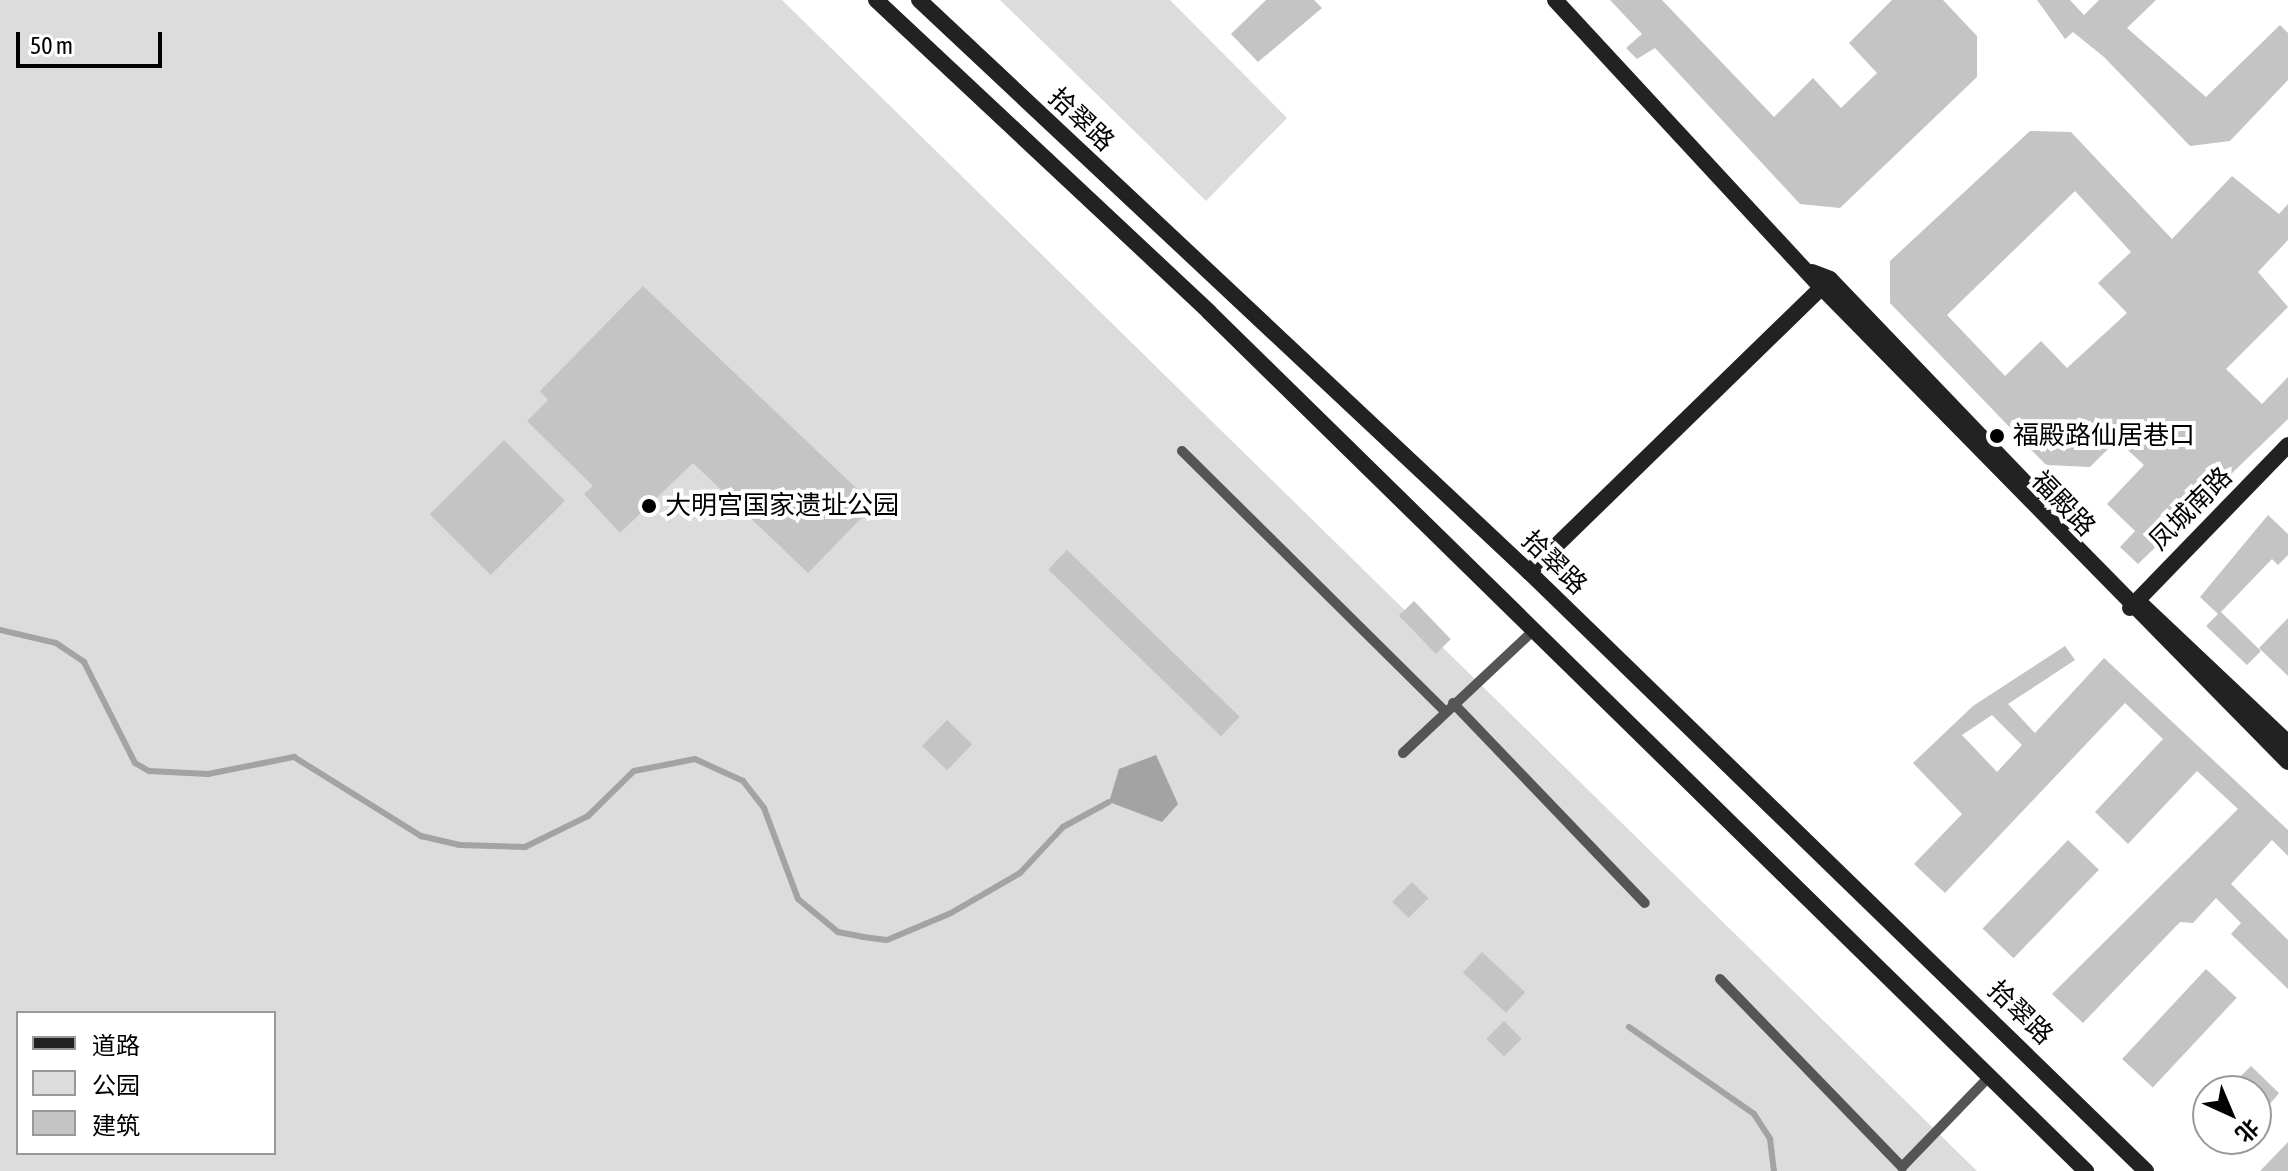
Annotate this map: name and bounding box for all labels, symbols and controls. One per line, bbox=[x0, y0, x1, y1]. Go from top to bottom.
scale bar bbox=[20, 16, 166, 66]
text: 50 m bbox=[30, 32, 73, 59]
street label: 拾翠路 bbox=[1042, 82, 1120, 158]
place label: 福殿路仙居巷口 bbox=[2013, 420, 2195, 452]
marker: 福殿路仙居巷口 bbox=[1988, 427, 2006, 445]
street label: 凤城南路 bbox=[2143, 461, 2239, 557]
street label: 福殿路 bbox=[2025, 465, 2101, 543]
place label: 大明宫国家遗址公园 bbox=[665, 490, 899, 522]
marker: 大明宫国家遗址公园 bbox=[640, 497, 658, 515]
street label: 拾翠路 bbox=[1515, 525, 1593, 601]
street label: 拾翠路 bbox=[1981, 975, 2059, 1051]
legend bbox=[16, 1011, 276, 1155]
text: 道路 bbox=[92, 1032, 140, 1059]
text: 公园 bbox=[92, 1072, 140, 1099]
north arrow bbox=[2192, 1075, 2272, 1155]
text: 建筑 bbox=[92, 1112, 140, 1139]
text: 北 bbox=[2230, 1114, 2264, 1148]

